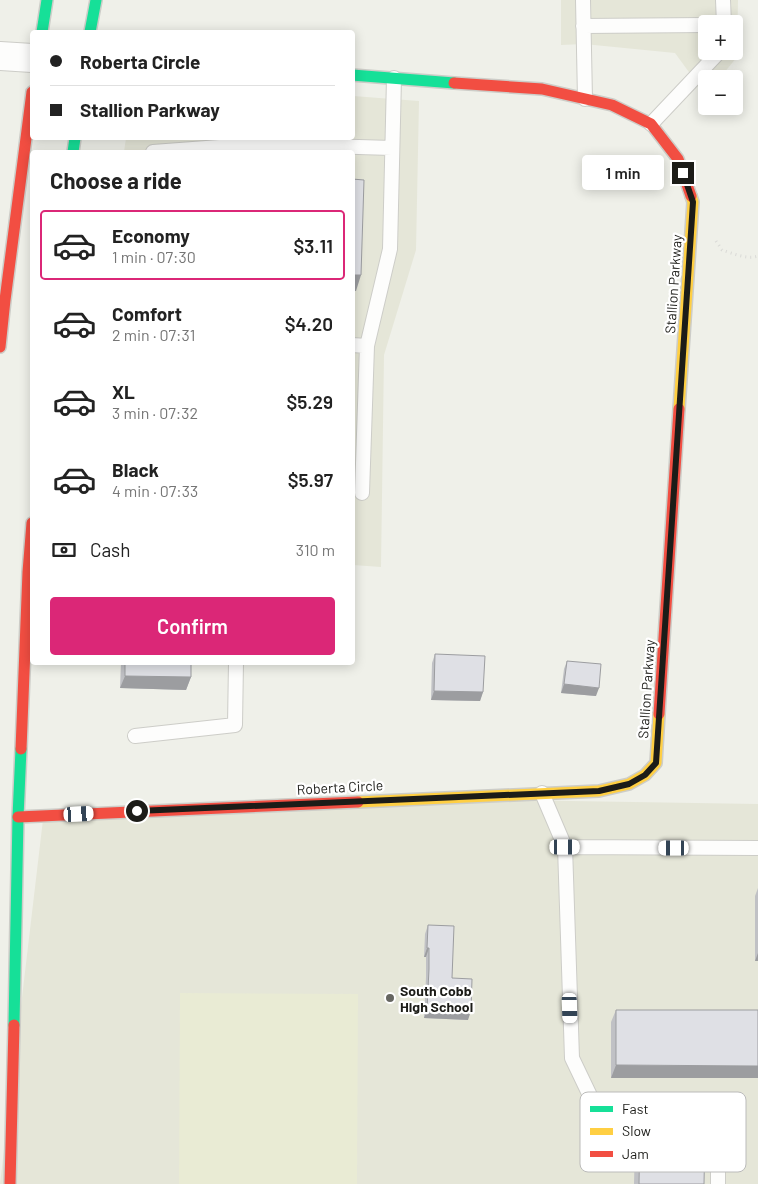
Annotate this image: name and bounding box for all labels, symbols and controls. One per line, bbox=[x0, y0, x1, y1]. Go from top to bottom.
map controls bbox=[698, 15, 743, 115]
button: + bbox=[698, 15, 743, 60]
text: Roberta Circle bbox=[80, 50, 200, 73]
button: − bbox=[698, 70, 743, 115]
text: Stallion Parkway bbox=[80, 98, 220, 121]
callout: 1 min bbox=[583, 156, 666, 190]
route end bbox=[672, 162, 694, 184]
text: 1 min bbox=[606, 163, 640, 182]
text: Choose a ride bbox=[50, 167, 182, 193]
icon: car bbox=[52, 223, 97, 268]
text: Economy bbox=[112, 224, 190, 247]
street label: Stallion Parkway bbox=[661, 233, 685, 334]
text: $3.11 bbox=[293, 234, 333, 257]
text: 1 min · 07:30 bbox=[112, 247, 196, 266]
icon: car bbox=[52, 301, 97, 346]
text: Comfort bbox=[112, 302, 182, 325]
text: $4.20 bbox=[285, 312, 333, 335]
text: 2 min · 07:31 bbox=[112, 325, 195, 344]
icon: car bbox=[52, 379, 97, 424]
text: XL bbox=[112, 380, 135, 403]
text: $5.29 bbox=[286, 390, 333, 413]
text: 3 min · 07:32 bbox=[112, 403, 198, 422]
icon: car bbox=[52, 457, 97, 502]
text: Black bbox=[112, 458, 159, 481]
text: $5.97 bbox=[288, 468, 333, 491]
text: 4 min · 07:33 bbox=[112, 481, 198, 500]
icon: cash bbox=[50, 536, 78, 564]
text: Cash bbox=[90, 538, 131, 561]
text: 310 m bbox=[296, 540, 335, 559]
button: Confirm bbox=[50, 597, 335, 655]
street label: Stallion Parkway bbox=[634, 638, 658, 739]
street label: Roberta Circle bbox=[296, 776, 384, 798]
route start bbox=[126, 800, 148, 822]
car bbox=[63, 806, 94, 822]
car bbox=[550, 840, 580, 855]
car bbox=[659, 841, 689, 856]
place label: South Cobb High School bbox=[400, 982, 473, 1015]
marker: South Cobb High School bbox=[384, 992, 396, 1004]
car bbox=[561, 993, 578, 1023]
legend bbox=[580, 1092, 746, 1172]
text: Fast bbox=[622, 1100, 648, 1117]
text: Slow bbox=[622, 1122, 651, 1139]
text: Jam bbox=[622, 1145, 649, 1162]

